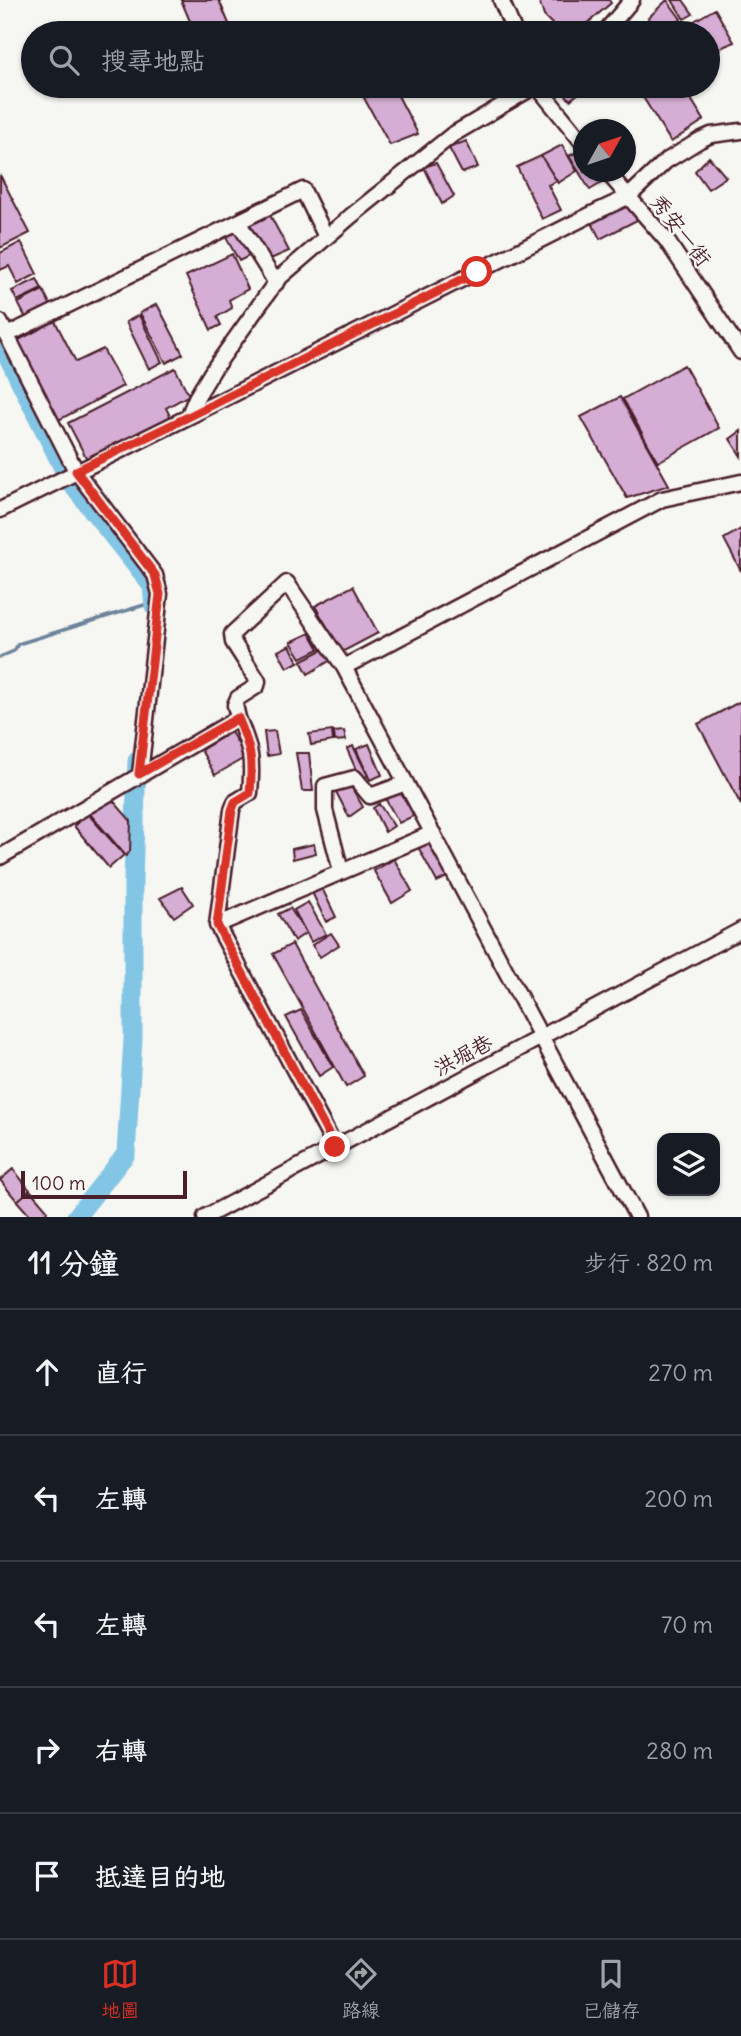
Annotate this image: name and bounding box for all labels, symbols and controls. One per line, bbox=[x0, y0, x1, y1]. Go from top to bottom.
search box bbox=[21, 21, 720, 98]
icon: search bbox=[45, 41, 83, 79]
text: 搜尋地點 bbox=[101, 44, 205, 77]
north arrow bbox=[573, 119, 636, 182]
street label: 秀安一街 bbox=[645, 189, 717, 271]
route start bbox=[461, 256, 492, 287]
street label: 洪堀巷 bbox=[429, 1028, 497, 1082]
route end bbox=[319, 1131, 350, 1162]
map controls bbox=[657, 1133, 720, 1196]
button: layers bbox=[657, 1133, 720, 1196]
scale bar bbox=[21, 1168, 187, 1200]
text: 100 m bbox=[32, 1171, 86, 1195]
text: 11 分鐘 bbox=[28, 1244, 119, 1282]
text: 步行 · 820 m bbox=[584, 1248, 713, 1277]
icon: ahead bbox=[28, 1353, 66, 1391]
text: 直行 bbox=[95, 1356, 147, 1389]
text: 270 m bbox=[648, 1358, 713, 1387]
icon: left bbox=[28, 1479, 66, 1517]
text: 左轉 bbox=[95, 1482, 147, 1515]
text: 200 m bbox=[644, 1484, 713, 1513]
icon: left bbox=[28, 1605, 66, 1643]
text: 左轉 bbox=[95, 1608, 147, 1641]
text: 70 m bbox=[661, 1610, 713, 1639]
icon: right bbox=[28, 1731, 66, 1769]
text: 右轉 bbox=[95, 1734, 147, 1767]
text: 280 m bbox=[646, 1736, 713, 1765]
icon: arrive bbox=[28, 1857, 66, 1895]
text: 抵達目的地 bbox=[95, 1860, 225, 1893]
tab: 地圖 bbox=[101, 1955, 139, 2022]
tab: 路線 bbox=[342, 1955, 380, 2022]
tab: 已儲存 bbox=[583, 1955, 640, 2022]

